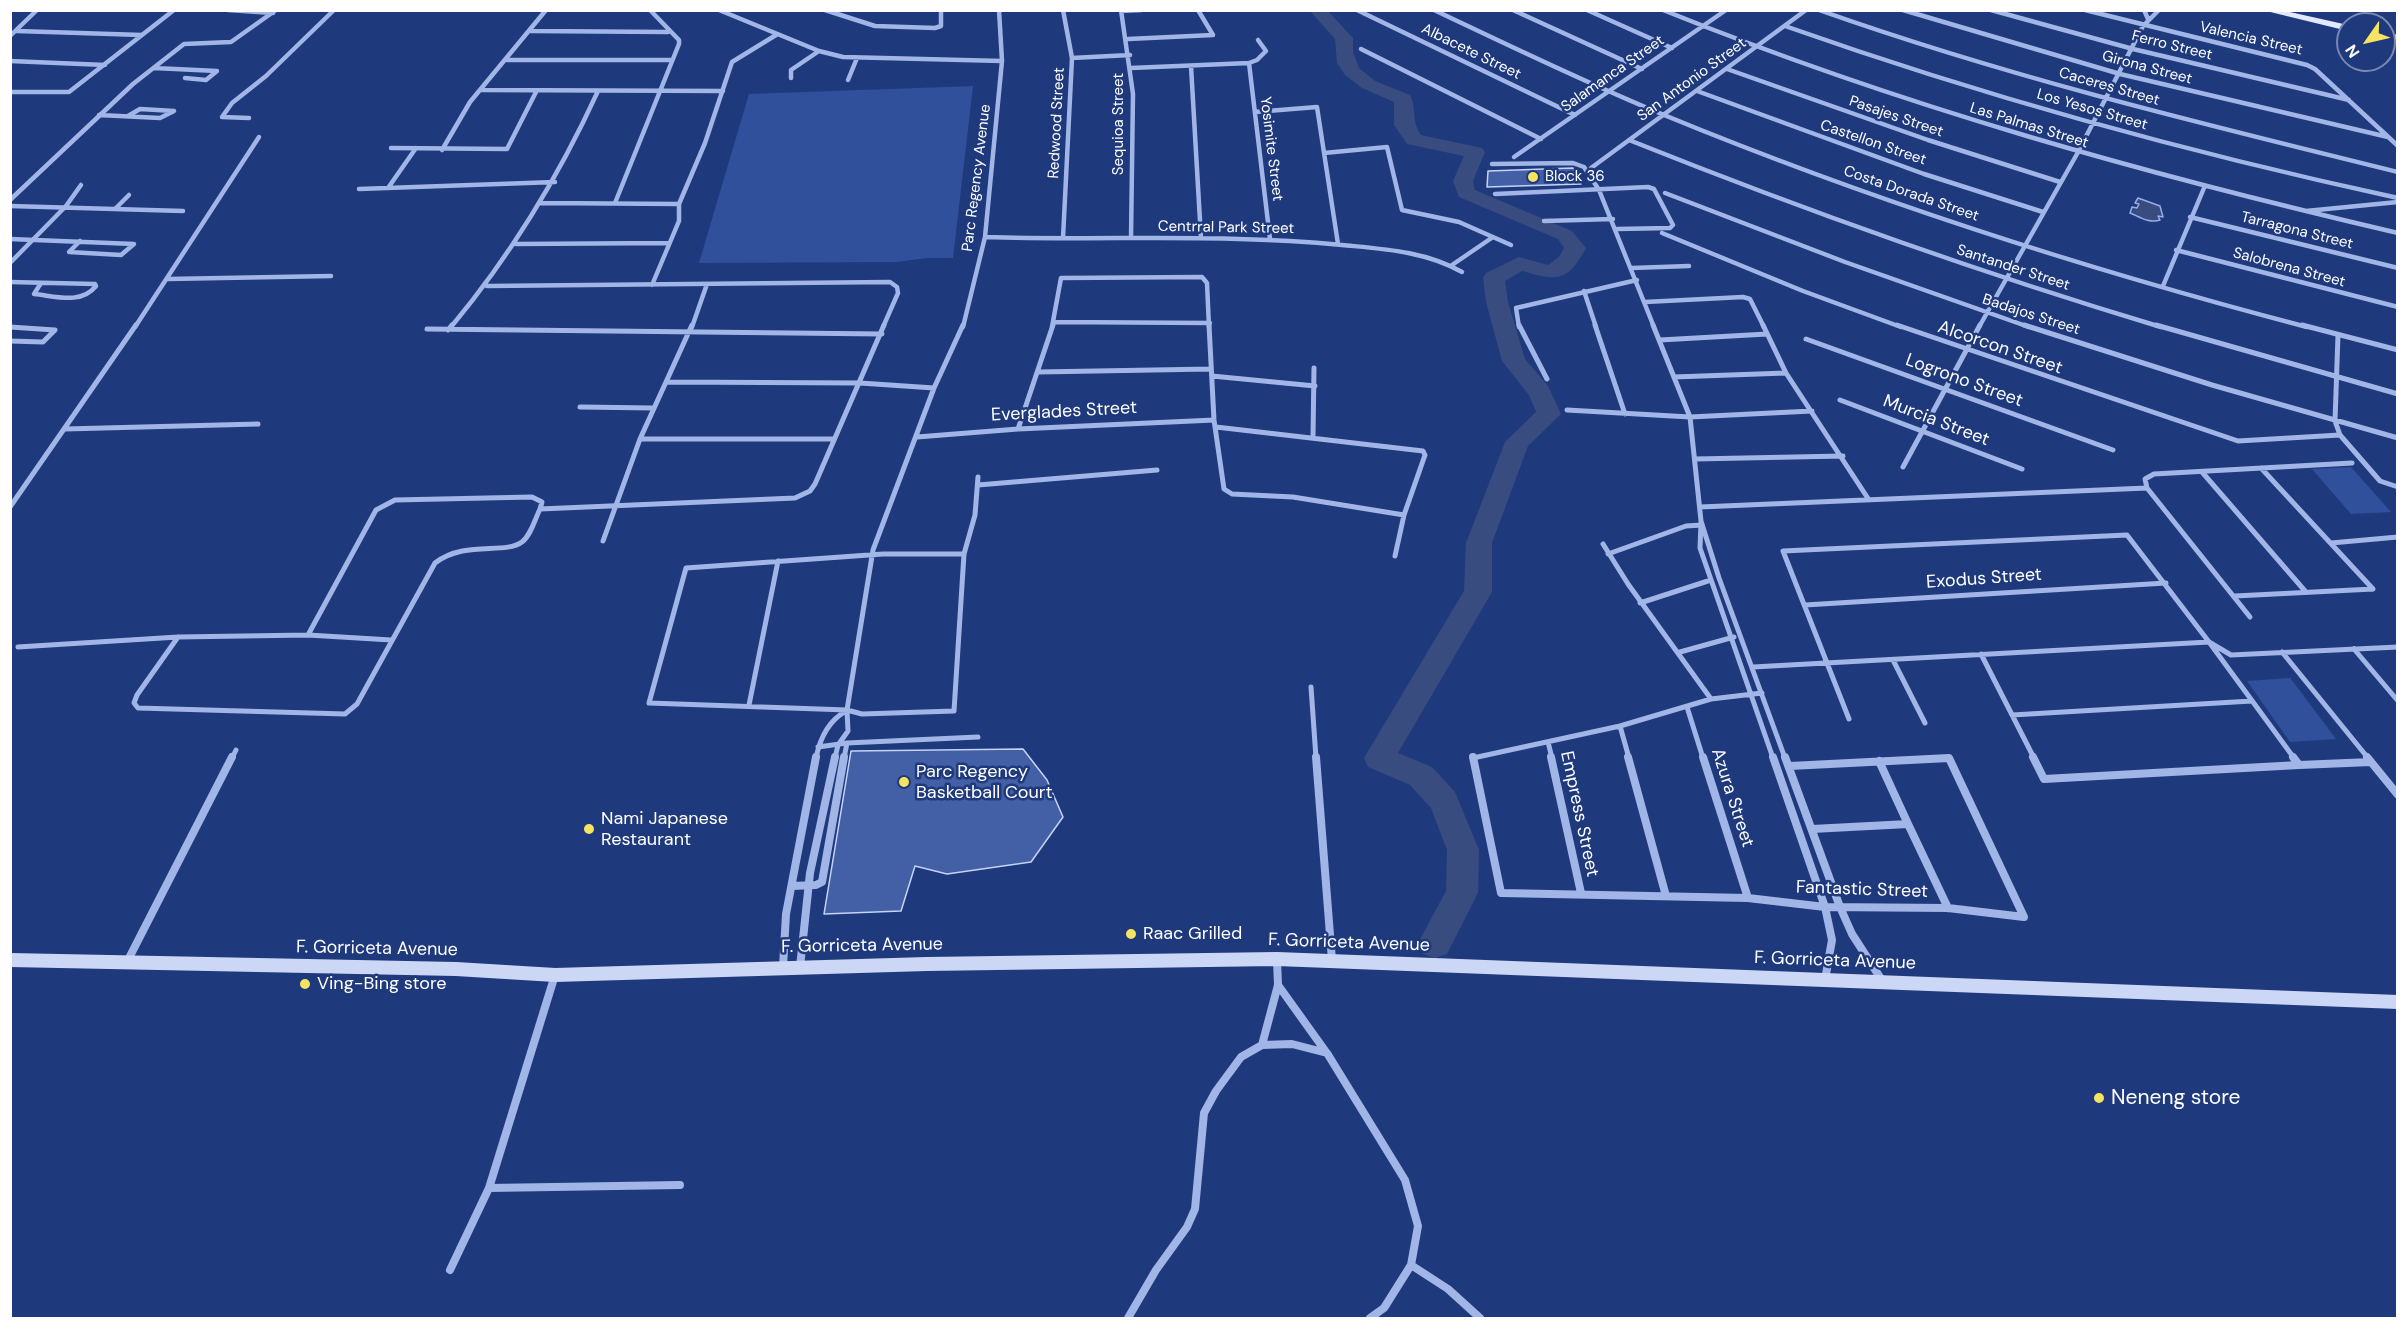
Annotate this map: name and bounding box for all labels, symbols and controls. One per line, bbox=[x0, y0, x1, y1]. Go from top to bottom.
north arrow bbox=[2336, 12, 2396, 72]
street label: Valencia Street bbox=[2198, 18, 2304, 60]
street label: Albacete Street bbox=[1418, 20, 1524, 84]
street label: Ferro Street bbox=[2130, 27, 2214, 65]
street label: Salamanca Street bbox=[1558, 32, 1668, 116]
street label: San Antonio Street bbox=[1634, 34, 1750, 126]
text: N bbox=[2340, 41, 2364, 62]
street label: Girona Street bbox=[2100, 47, 2194, 89]
street label: Caceres Street bbox=[2057, 64, 2161, 110]
street label: Redwood Street bbox=[1045, 67, 1069, 179]
street label: Sequioa Street bbox=[1110, 73, 1128, 175]
street label: Los Yesos Street bbox=[2035, 86, 2149, 134]
street label: Pasajes Street bbox=[1847, 92, 1945, 142]
street label: Yosimite Street bbox=[1256, 96, 1286, 202]
street label: Las Palmas Street bbox=[1968, 99, 2090, 153]
street label: Parc Regency Avenue bbox=[959, 103, 995, 253]
street label: Castellon Street bbox=[1818, 116, 1928, 170]
street label: Costa Dorada Street bbox=[1841, 162, 1981, 226]
place label: Block 36 bbox=[1545, 168, 1605, 186]
marker: Block 36 bbox=[1526, 170, 1540, 184]
street label: Tarragona Street bbox=[2239, 208, 2355, 254]
street label: Centrral Park Street bbox=[1158, 218, 1294, 238]
street label: Santander Street bbox=[1954, 241, 2072, 295]
street label: Salobrena Street bbox=[2231, 244, 2347, 292]
street label: Badajos Street bbox=[1980, 291, 2082, 339]
street label: Alcorcon Street bbox=[1935, 317, 2065, 379]
street label: Logrono Street bbox=[1902, 350, 2026, 412]
street label: Murcia Street bbox=[1880, 391, 1992, 451]
street label: Everglades Street bbox=[990, 397, 1138, 427]
street label: Exodus Street bbox=[1925, 564, 2043, 594]
street label: Azura Street bbox=[1706, 746, 1758, 850]
street label: Empress Street bbox=[1555, 749, 1603, 879]
place label: Parc Regency Basketball Court bbox=[916, 761, 1053, 804]
marker: Parc Regency Basketball Court bbox=[897, 775, 911, 789]
place label: Nami Japanese Restaurant bbox=[601, 808, 728, 850]
marker: Nami Japanese Restaurant bbox=[582, 822, 596, 836]
street label: Fantastic Street bbox=[1796, 877, 1928, 903]
place label: Raac Grilled bbox=[1143, 923, 1242, 945]
marker: Raac Grilled bbox=[1124, 927, 1138, 941]
street label: F. Gorriceta Avenue bbox=[1268, 929, 1430, 957]
street label: F. Gorriceta Avenue bbox=[781, 934, 943, 958]
street label: F. Gorriceta Avenue bbox=[296, 937, 458, 961]
street label: F. Gorriceta Avenue bbox=[1754, 947, 1916, 975]
place label: Ving-Bing store bbox=[317, 973, 446, 995]
marker: Ving-Bing store bbox=[298, 977, 312, 991]
place label: Neneng store bbox=[2111, 1085, 2241, 1111]
marker: Neneng store bbox=[2092, 1091, 2106, 1105]

